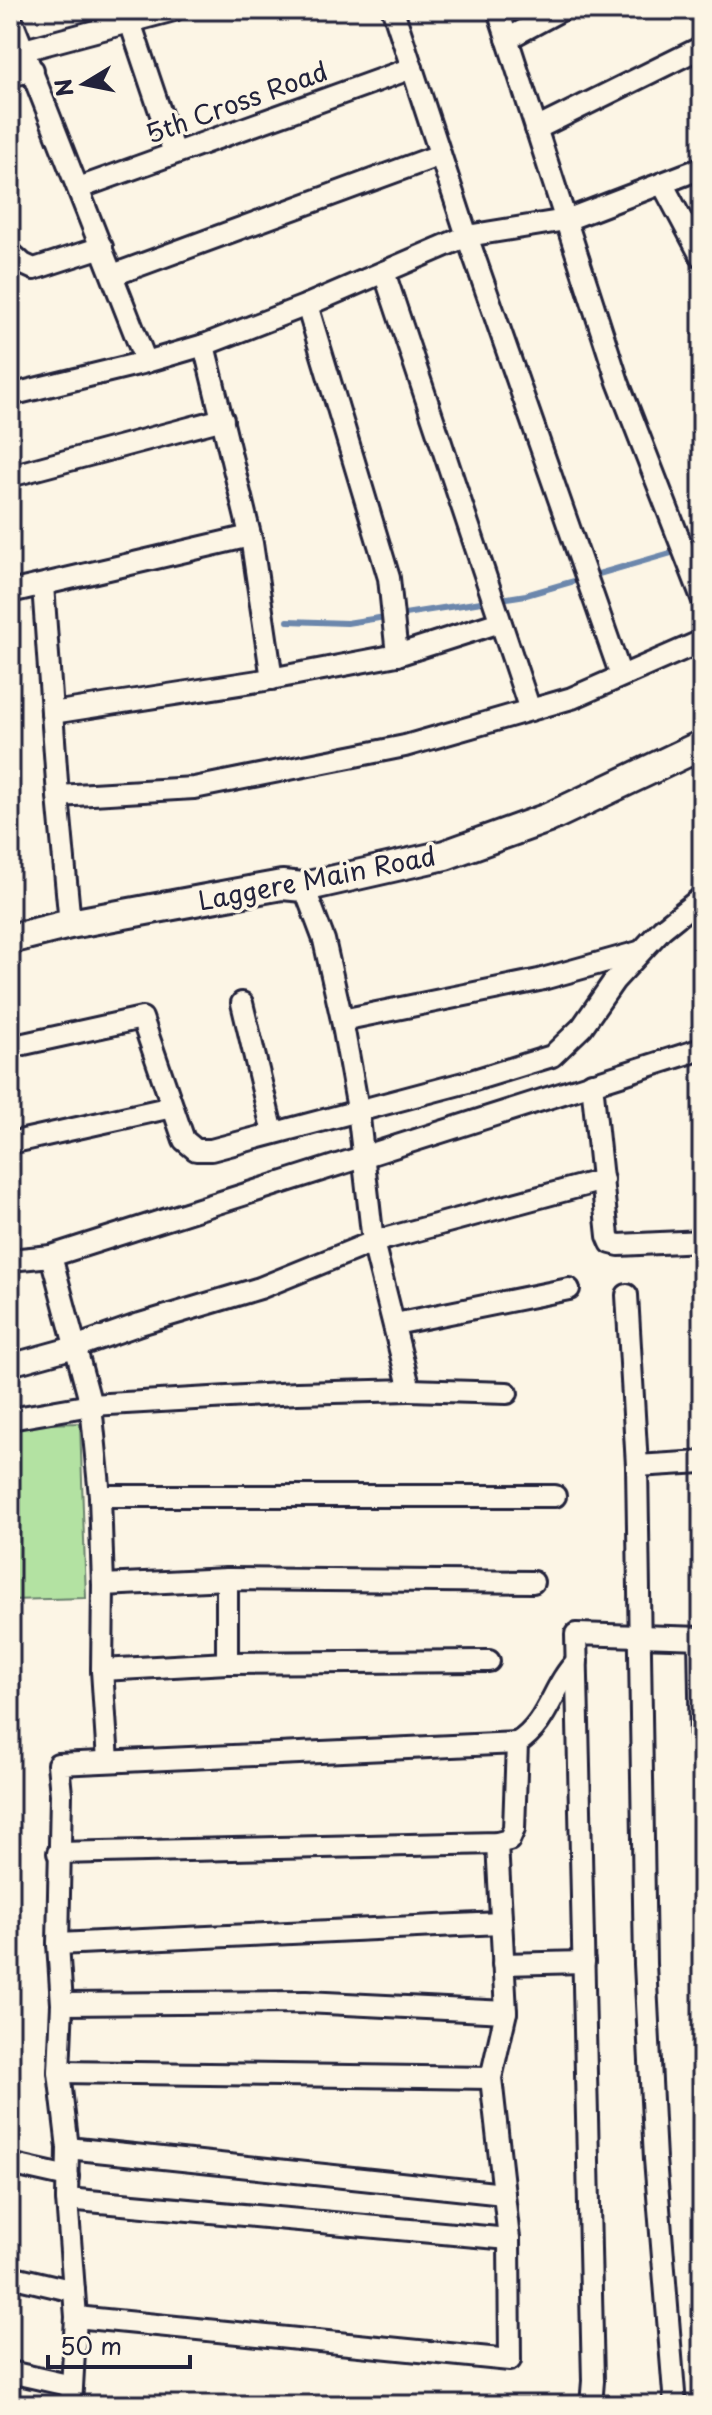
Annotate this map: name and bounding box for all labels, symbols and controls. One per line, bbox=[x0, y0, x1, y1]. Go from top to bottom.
north arrow bbox=[44, 44, 124, 124]
street label: 5th Cross Road bbox=[140, 51, 333, 153]
text: N bbox=[45, 76, 81, 99]
street label: Laggere Main Road bbox=[195, 835, 439, 920]
scale bar bbox=[48, 2319, 190, 2369]
text: 50 m bbox=[60, 2327, 122, 2363]

